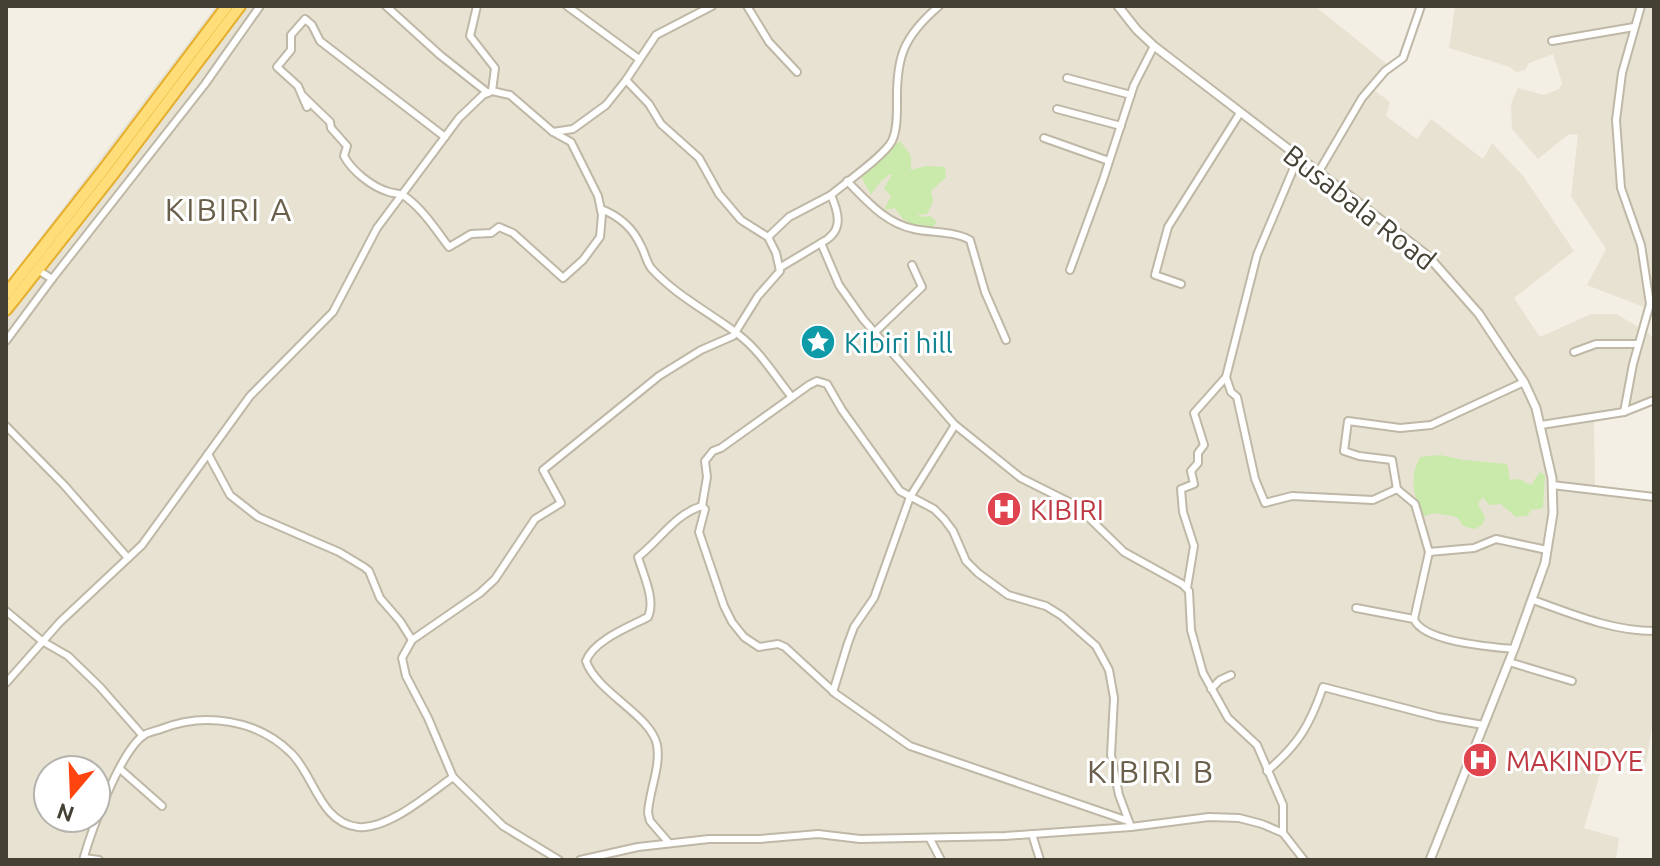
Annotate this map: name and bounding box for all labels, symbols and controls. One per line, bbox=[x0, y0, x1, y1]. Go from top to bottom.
street label: Busabala Road bbox=[1278, 138, 1442, 276]
district label: KIBIRI A bbox=[165, 191, 293, 227]
place icon: Kibiri hill bbox=[799, 323, 837, 361]
place label: Kibiri hill bbox=[844, 327, 953, 358]
hospital icon: KIBIRI bbox=[985, 490, 1023, 528]
place label: KIBIRI bbox=[1030, 494, 1104, 525]
hospital icon: MAKINDYE bbox=[1461, 741, 1499, 779]
place label: MAKINDYE bbox=[1506, 745, 1644, 776]
district label: KIBIRI B bbox=[1087, 753, 1215, 789]
north arrow bbox=[32, 754, 112, 834]
text: N bbox=[53, 799, 77, 828]

